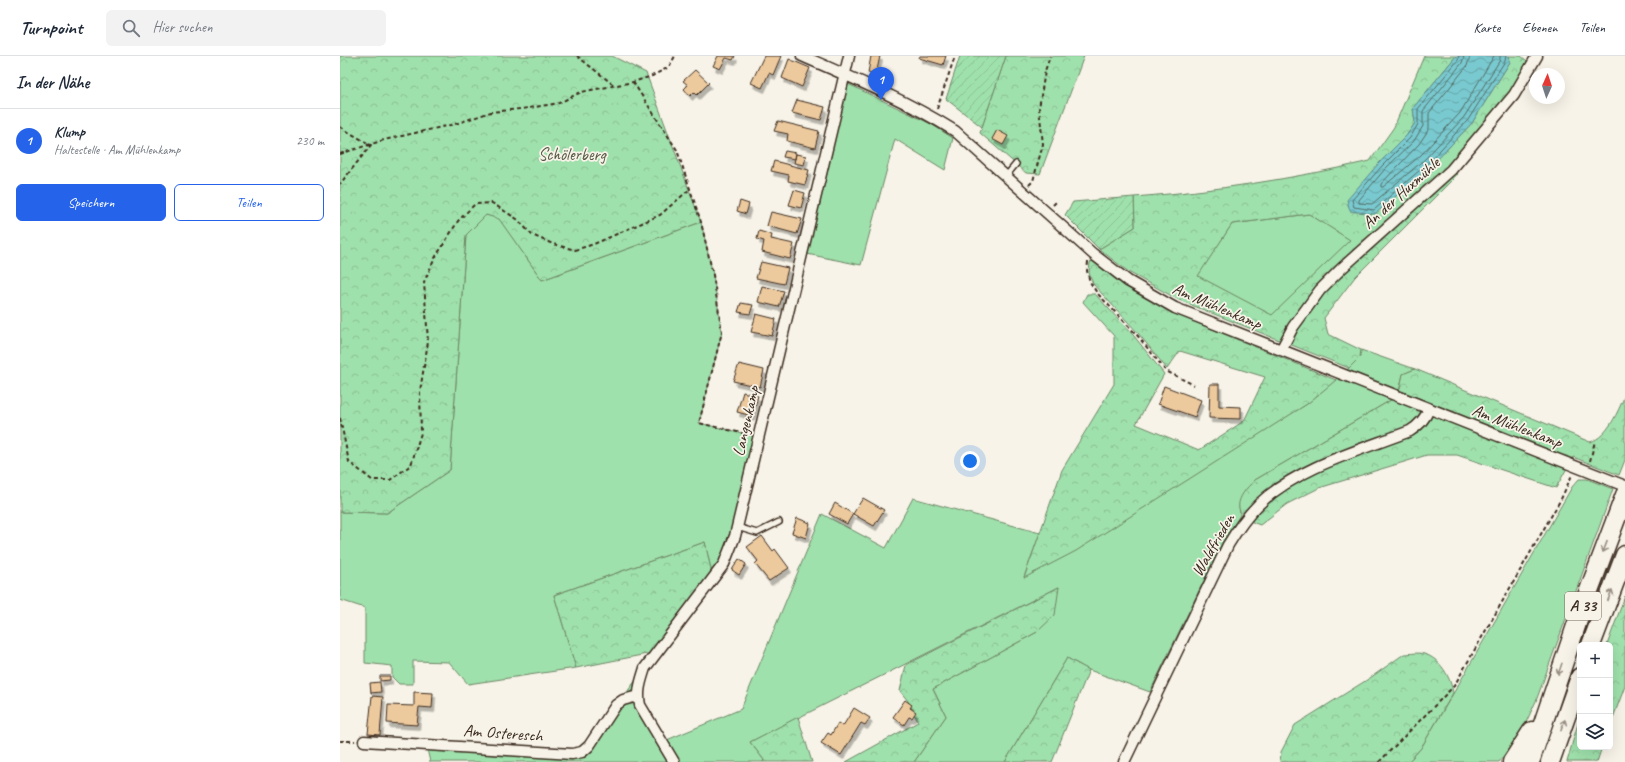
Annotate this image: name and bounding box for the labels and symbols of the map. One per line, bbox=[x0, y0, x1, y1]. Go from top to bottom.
pin: 1 bbox=[868, 67, 894, 100]
north arrow bbox=[1529, 68, 1565, 104]
park label: Schölerberg bbox=[538, 144, 608, 165]
street label: An der Huxmühle bbox=[1358, 152, 1445, 233]
street label: Am Mühlenkamp bbox=[1169, 278, 1266, 335]
street label: Langenkamp bbox=[728, 382, 765, 458]
street label: Am Mühlenkamp bbox=[1469, 399, 1566, 453]
your location bbox=[960, 451, 980, 471]
street label: Waldfrieden bbox=[1187, 509, 1240, 580]
one-way arrow bbox=[1600, 541, 1608, 553]
one-way arrow bbox=[1606, 590, 1614, 602]
road number: A 33 bbox=[1565, 592, 1601, 620]
one-way arrow bbox=[1556, 663, 1564, 675]
one-way arrow bbox=[1559, 719, 1567, 731]
street label: Am Osteresch bbox=[463, 720, 544, 746]

